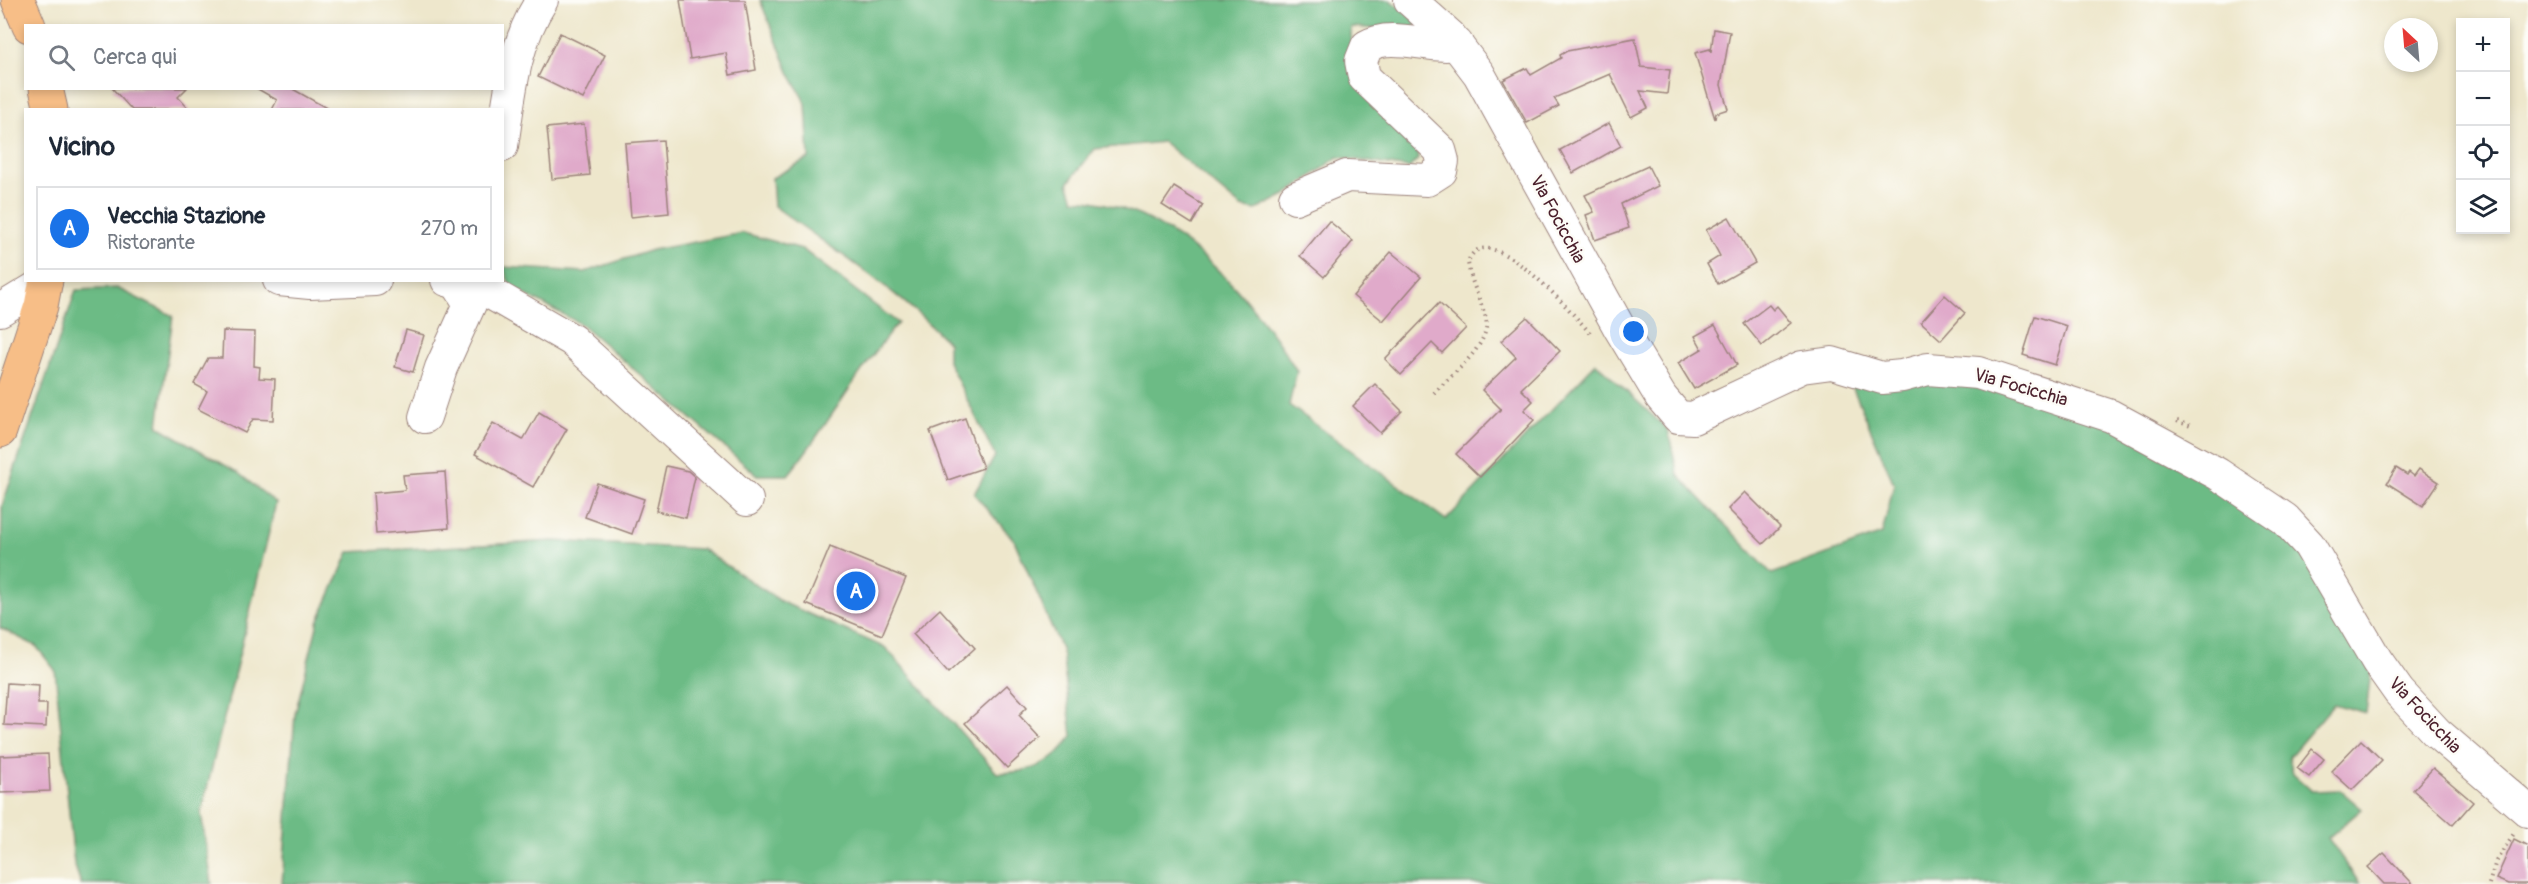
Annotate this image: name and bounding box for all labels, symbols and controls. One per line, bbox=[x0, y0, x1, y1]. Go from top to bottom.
north arrow bbox=[2384, 18, 2438, 72]
map controls bbox=[2456, 18, 2510, 234]
button: + bbox=[2456, 18, 2510, 72]
search box bbox=[24, 24, 504, 90]
icon: search bbox=[45, 41, 78, 74]
text: Cerca qui bbox=[93, 43, 177, 71]
button: − bbox=[2456, 72, 2510, 126]
button: locate bbox=[2456, 126, 2510, 180]
text: Vicino bbox=[48, 131, 115, 163]
street label: Via Focicchia bbox=[1525, 171, 1590, 267]
button: layers bbox=[2456, 180, 2510, 234]
text: Vecchia Stazione bbox=[107, 202, 265, 230]
text: A bbox=[63, 216, 76, 241]
text: 270 m bbox=[420, 216, 478, 241]
text: Ristorante bbox=[107, 230, 195, 255]
your location bbox=[1619, 317, 1648, 346]
street label: Via Focicchia bbox=[1971, 363, 2071, 412]
pin: A bbox=[836, 568, 876, 614]
street label: Via Focicchia bbox=[2383, 672, 2466, 759]

